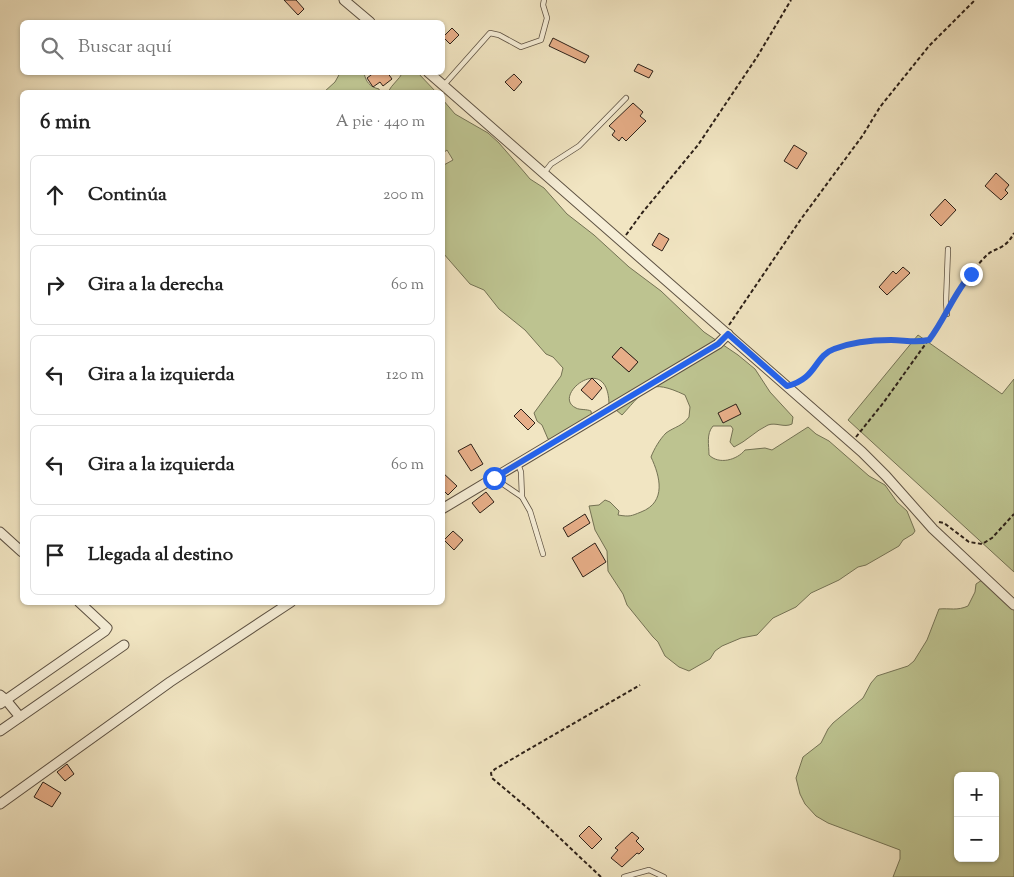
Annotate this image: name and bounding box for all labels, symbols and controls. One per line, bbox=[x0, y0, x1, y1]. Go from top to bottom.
search box bbox=[20, 20, 445, 75]
icon: search bbox=[38, 34, 66, 62]
text: Buscar aquí bbox=[78, 34, 172, 61]
text: 6 min bbox=[40, 108, 91, 138]
text: A pie · 440 m bbox=[336, 111, 425, 134]
icon: ahead bbox=[41, 181, 69, 209]
text: Continúa bbox=[88, 182, 167, 209]
text: 200 m bbox=[383, 184, 424, 207]
route end bbox=[960, 263, 983, 286]
icon: right bbox=[41, 271, 69, 299]
text: Gira a la derecha bbox=[88, 272, 223, 299]
text: 60 m bbox=[391, 274, 424, 297]
icon: left bbox=[41, 361, 69, 389]
text: Gira a la izquierda bbox=[88, 362, 234, 389]
text: 120 m bbox=[386, 364, 424, 387]
icon: left bbox=[41, 451, 69, 479]
text: Gira a la izquierda bbox=[88, 452, 234, 479]
text: 60 m bbox=[391, 454, 424, 477]
route start bbox=[483, 467, 506, 490]
icon: arrive bbox=[41, 541, 69, 569]
text: Llegada al destino bbox=[88, 542, 233, 569]
map controls bbox=[954, 772, 999, 862]
button: + bbox=[954, 772, 999, 817]
button: − bbox=[954, 817, 999, 862]

